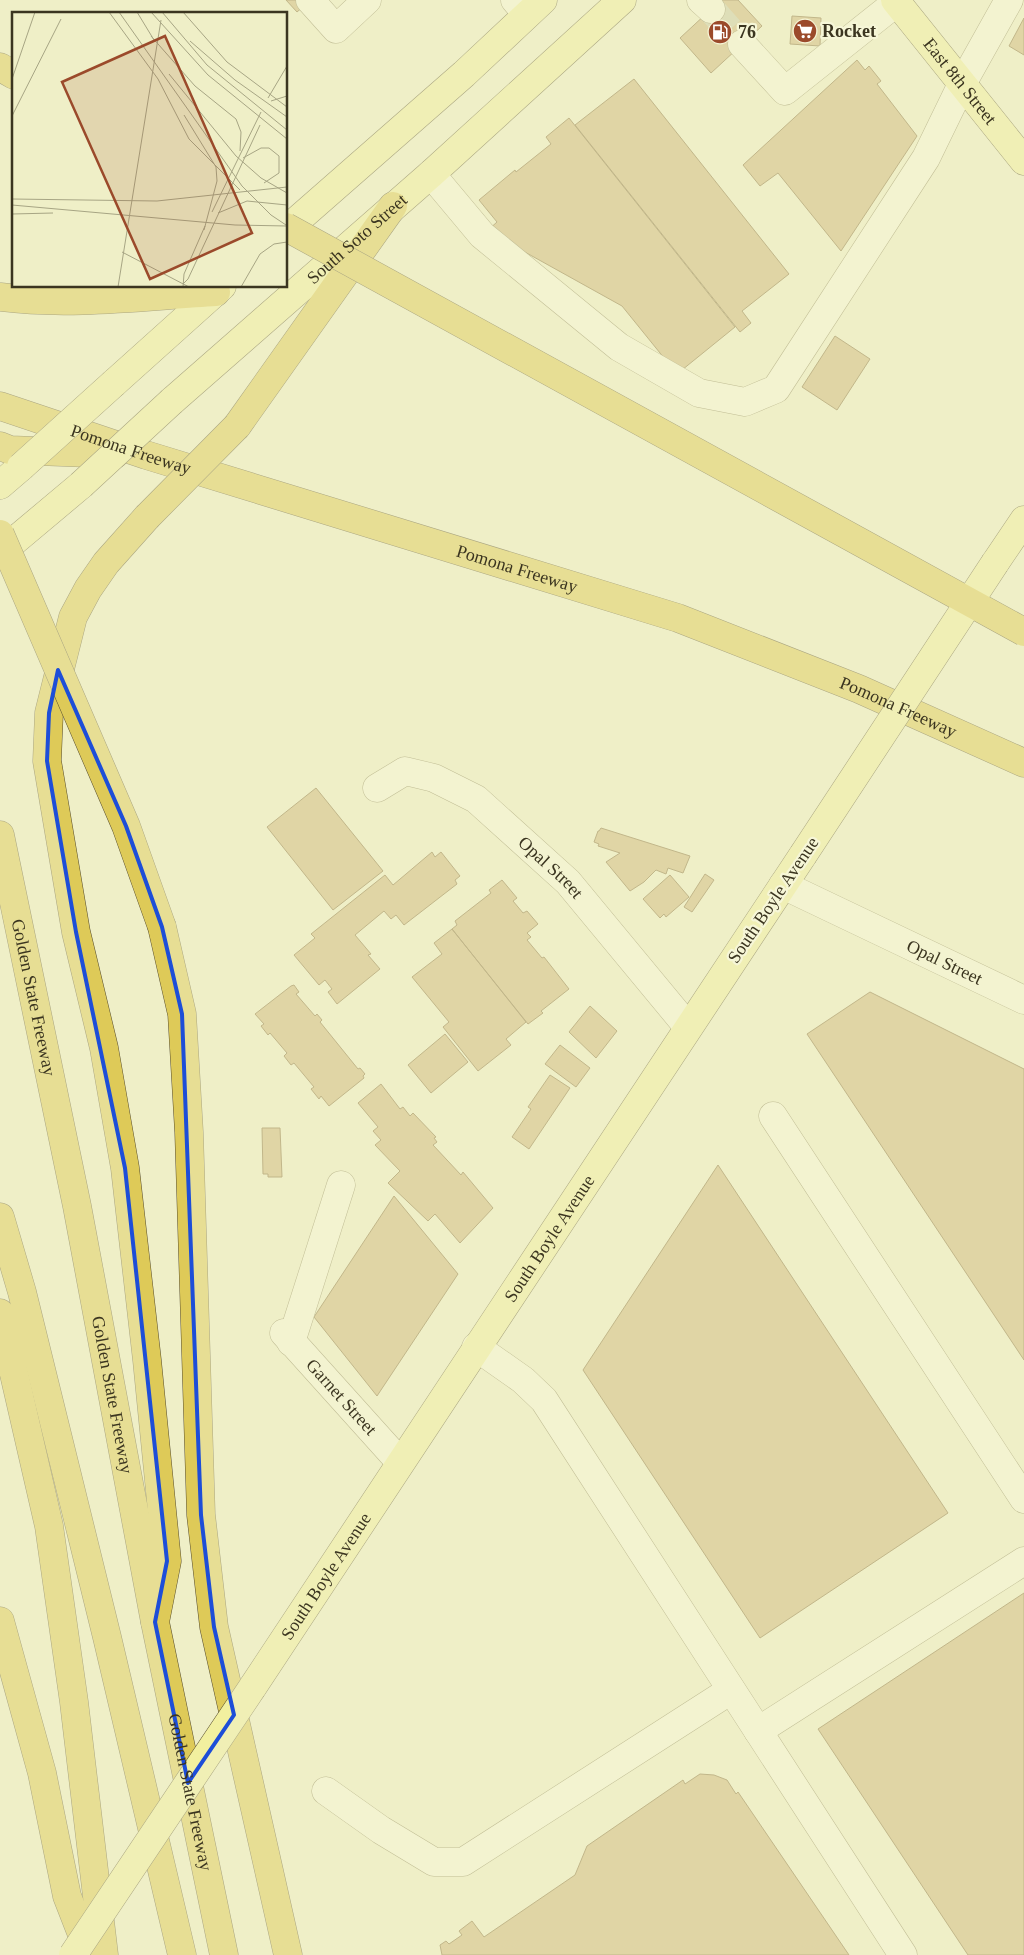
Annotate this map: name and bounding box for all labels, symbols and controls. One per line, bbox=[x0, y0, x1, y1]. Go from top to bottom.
inset map bbox=[12, 12, 288, 288]
supermarket icon: Rocket bbox=[792, 18, 818, 44]
fuel station icon: 76 bbox=[707, 19, 733, 45]
place label: Rocket bbox=[822, 21, 876, 41]
place label: 76 bbox=[738, 22, 756, 42]
street label: East 8th Street bbox=[919, 34, 1001, 128]
street label: South Soto Street bbox=[303, 190, 411, 288]
street label: Pomona Freeway bbox=[68, 420, 194, 478]
street label: Pomona Freeway bbox=[454, 541, 580, 597]
street label: Pomona Freeway bbox=[837, 673, 960, 741]
street label: Opal Street bbox=[514, 832, 587, 902]
street label: South Boyle Avenue bbox=[723, 833, 823, 967]
street label: Golden State Freeway bbox=[8, 917, 60, 1078]
street label: Opal Street bbox=[903, 936, 986, 989]
street label: South Boyle Avenue bbox=[500, 1171, 598, 1306]
street label: Golden State Freeway bbox=[88, 1314, 137, 1475]
street label: Garnet Street bbox=[302, 1355, 381, 1439]
street label: South Boyle Avenue bbox=[277, 1509, 375, 1643]
street label: Golden State Freeway bbox=[164, 1712, 216, 1873]

